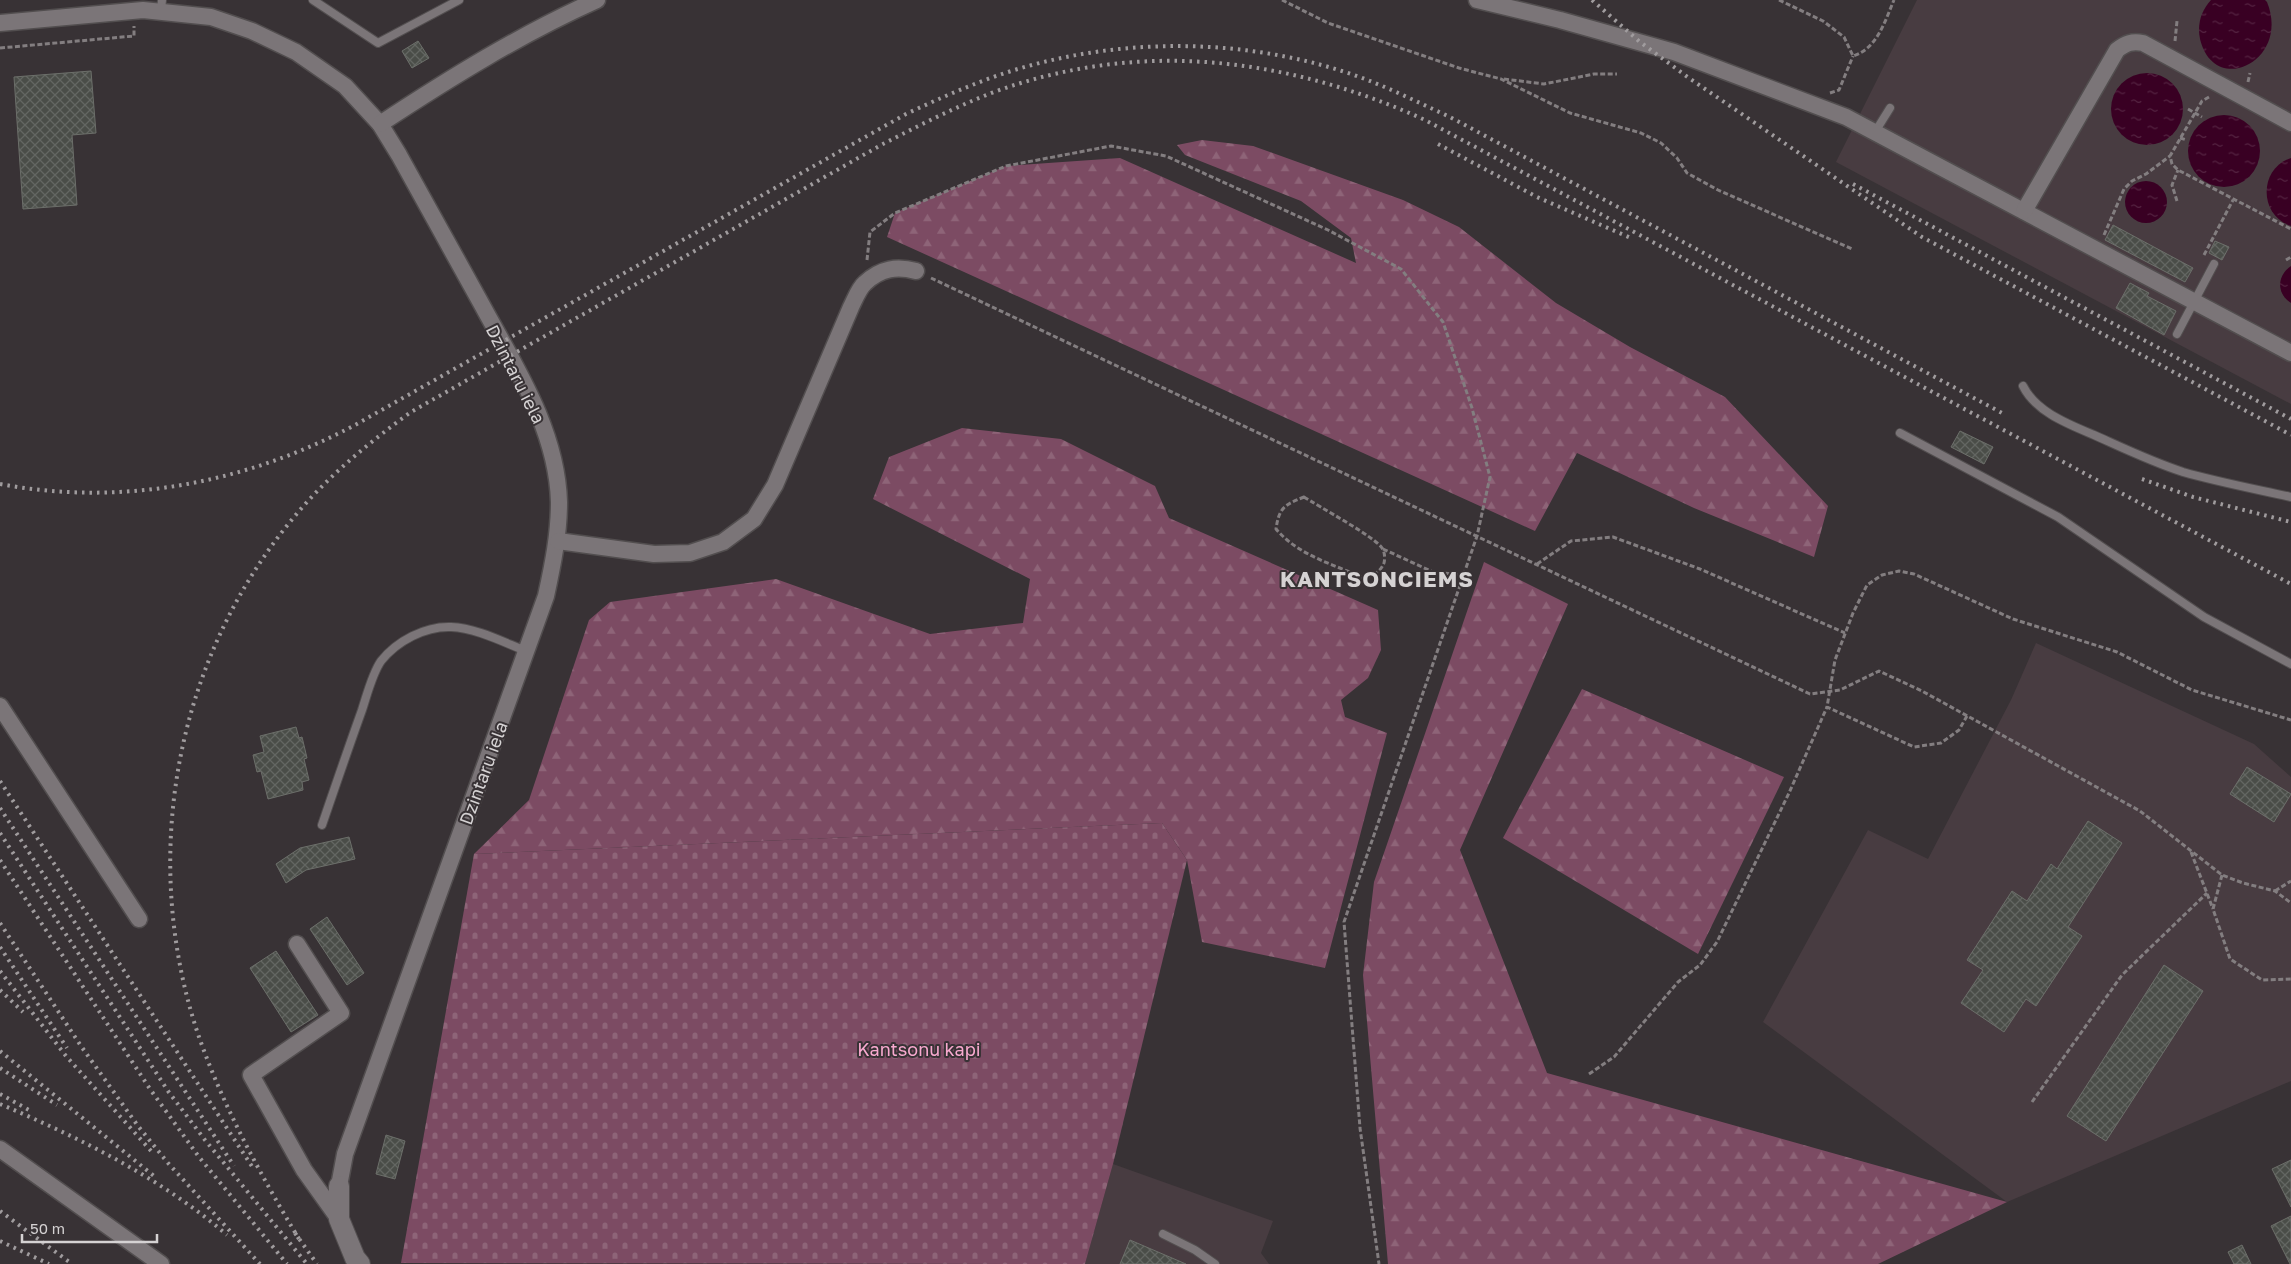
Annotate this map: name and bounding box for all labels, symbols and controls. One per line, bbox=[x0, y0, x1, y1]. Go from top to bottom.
street label: Dzintaru iela bbox=[482, 321, 550, 427]
district label: KANTSONCIEMS bbox=[1280, 565, 1474, 592]
street label: Dzintaru iela bbox=[454, 718, 512, 828]
park label: Kantsonu kapi bbox=[857, 1038, 981, 1060]
scale bar bbox=[22, 1212, 158, 1244]
text: 50 m bbox=[30, 1219, 65, 1237]

